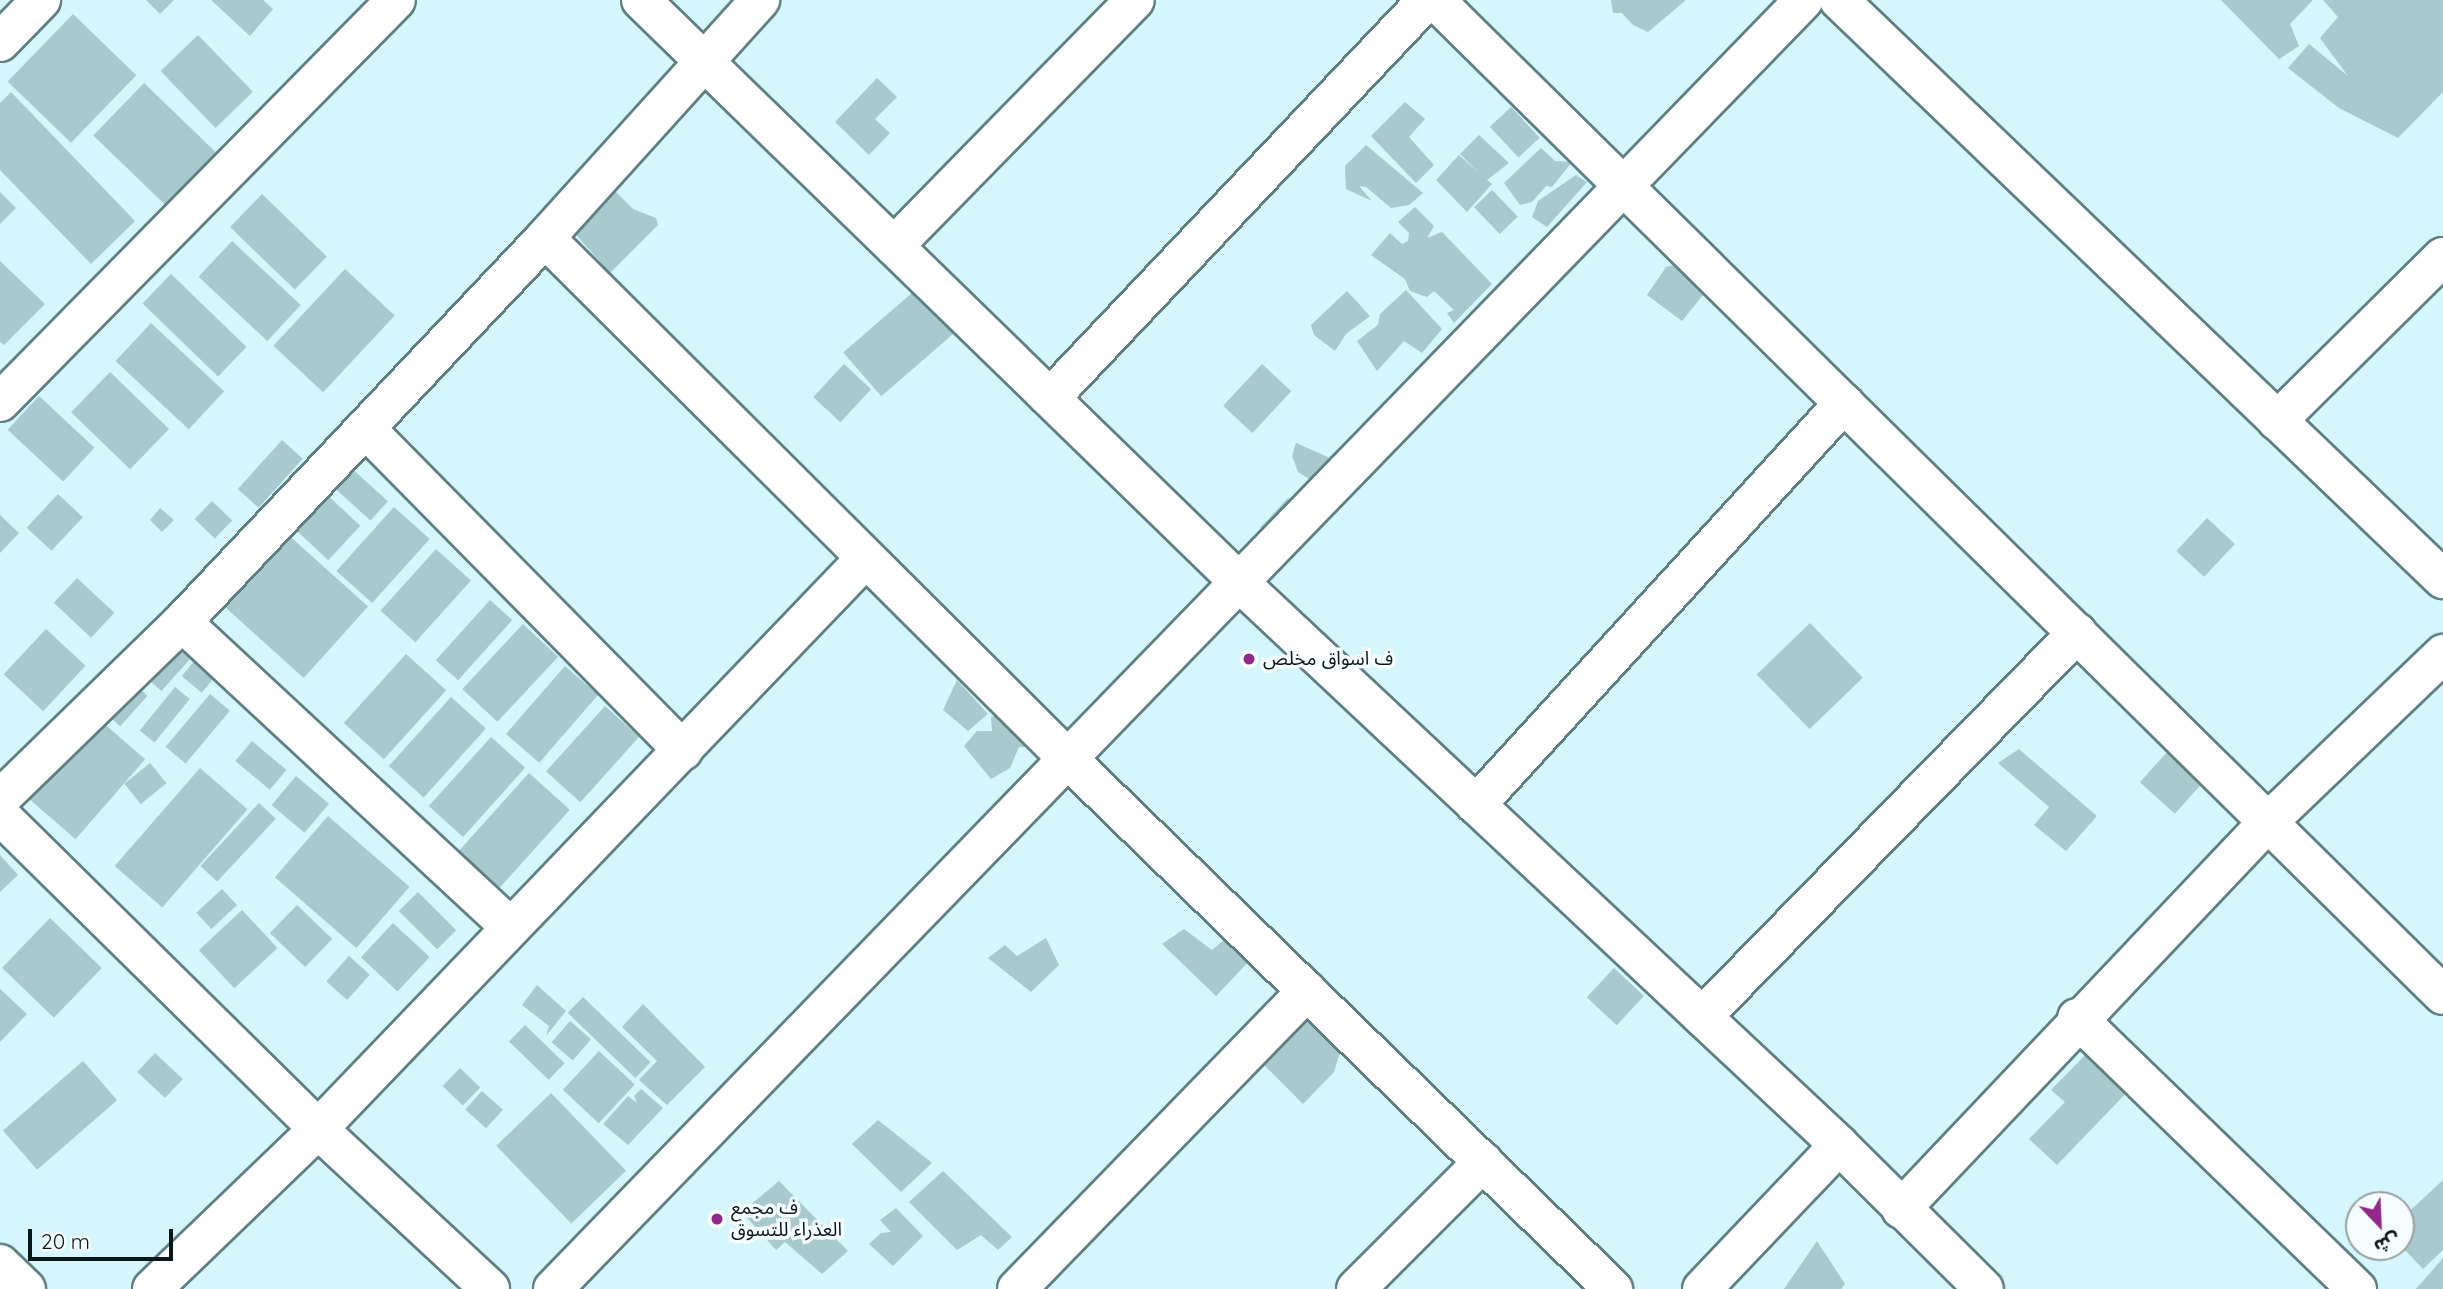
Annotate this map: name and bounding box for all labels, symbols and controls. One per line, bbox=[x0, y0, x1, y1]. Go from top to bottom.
place label: ف اسواق مخلص bbox=[1263, 648, 1393, 670]
marker: ف اسواق مخلص bbox=[1241, 651, 1257, 667]
north arrow bbox=[2345, 1191, 2415, 1261]
place label: ف مجمع العذراء للتسوق bbox=[731, 1197, 842, 1241]
marker: ف مجمع العذراء للتسوق bbox=[709, 1211, 725, 1227]
scale bar bbox=[32, 1216, 177, 1260]
text: ش bbox=[2371, 1227, 2404, 1260]
text: 20 m bbox=[41, 1228, 90, 1254]

